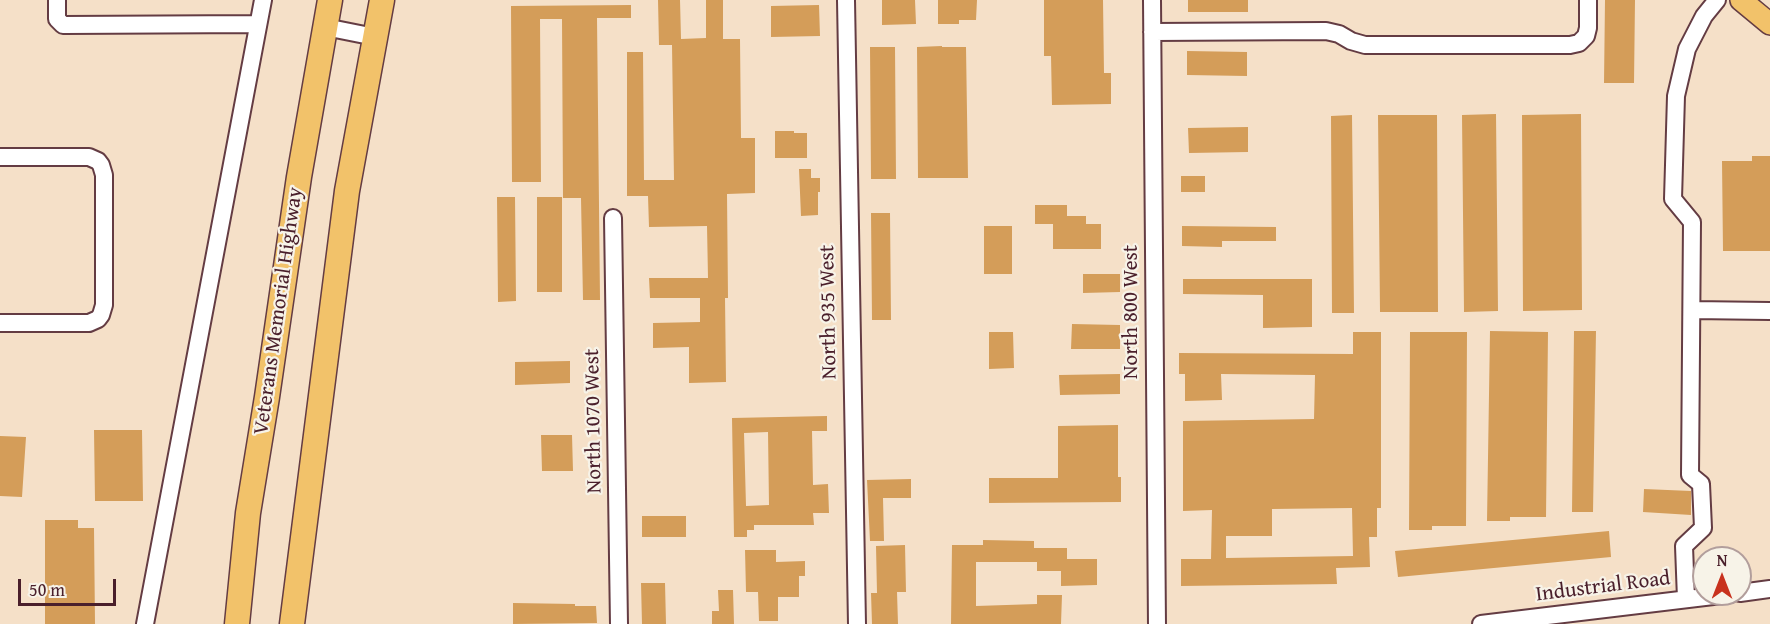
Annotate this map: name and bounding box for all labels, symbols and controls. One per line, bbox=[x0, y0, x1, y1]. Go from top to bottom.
street label: Veterans Memorial Highway bbox=[249, 186, 309, 436]
street label: North 935 West bbox=[815, 245, 843, 379]
street label: North 800 West bbox=[1119, 245, 1145, 379]
street label: North 1070 West bbox=[580, 348, 608, 494]
north arrow bbox=[1692, 546, 1752, 606]
text: N bbox=[1717, 548, 1727, 572]
street label: Industrial Road bbox=[1534, 566, 1672, 608]
scale bar bbox=[21, 567, 118, 605]
text: 50 m bbox=[29, 576, 65, 603]

